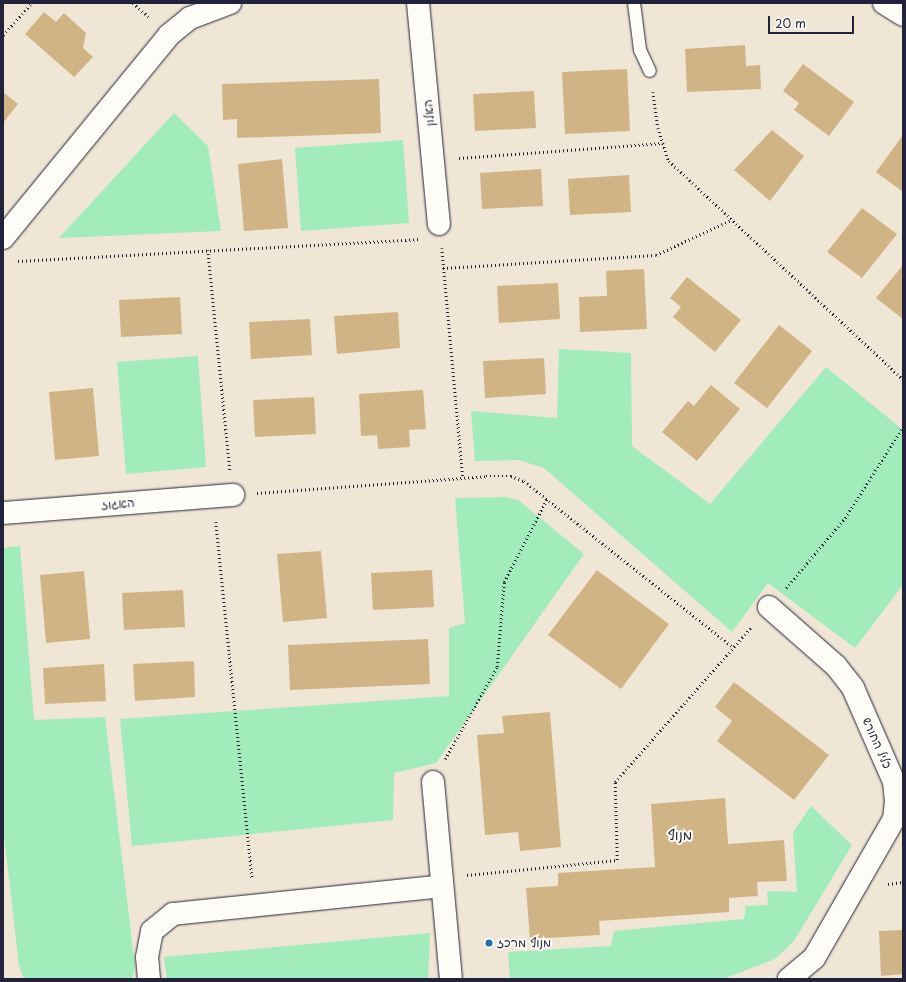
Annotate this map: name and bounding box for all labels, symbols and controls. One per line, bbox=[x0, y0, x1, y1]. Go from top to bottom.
scale bar bbox=[770, 8, 856, 34]
text: 20 m bbox=[775, 14, 806, 32]
street label: האלון bbox=[420, 99, 438, 127]
street label: האגוז bbox=[101, 495, 135, 513]
street label: כליל החורש bbox=[859, 715, 895, 771]
district label: מנוף bbox=[668, 827, 692, 843]
place label: מנוף מרכז bbox=[497, 936, 551, 950]
marker: מנוף מרכז bbox=[484, 938, 494, 948]

